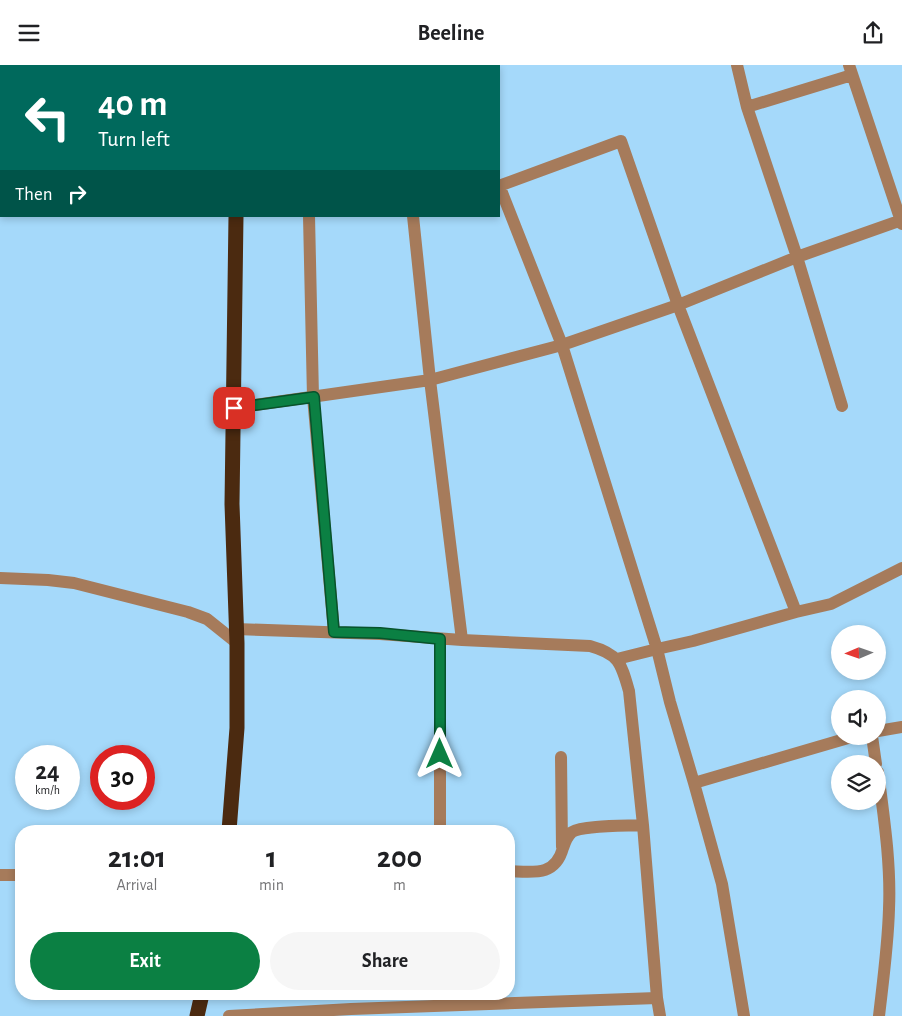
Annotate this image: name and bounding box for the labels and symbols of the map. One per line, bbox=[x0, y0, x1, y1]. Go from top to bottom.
pin bbox=[213, 387, 255, 429]
north arrow bbox=[831, 625, 886, 680]
position arrow bbox=[413, 727, 465, 779]
speed limit sign: 30 bbox=[90, 745, 155, 810]

